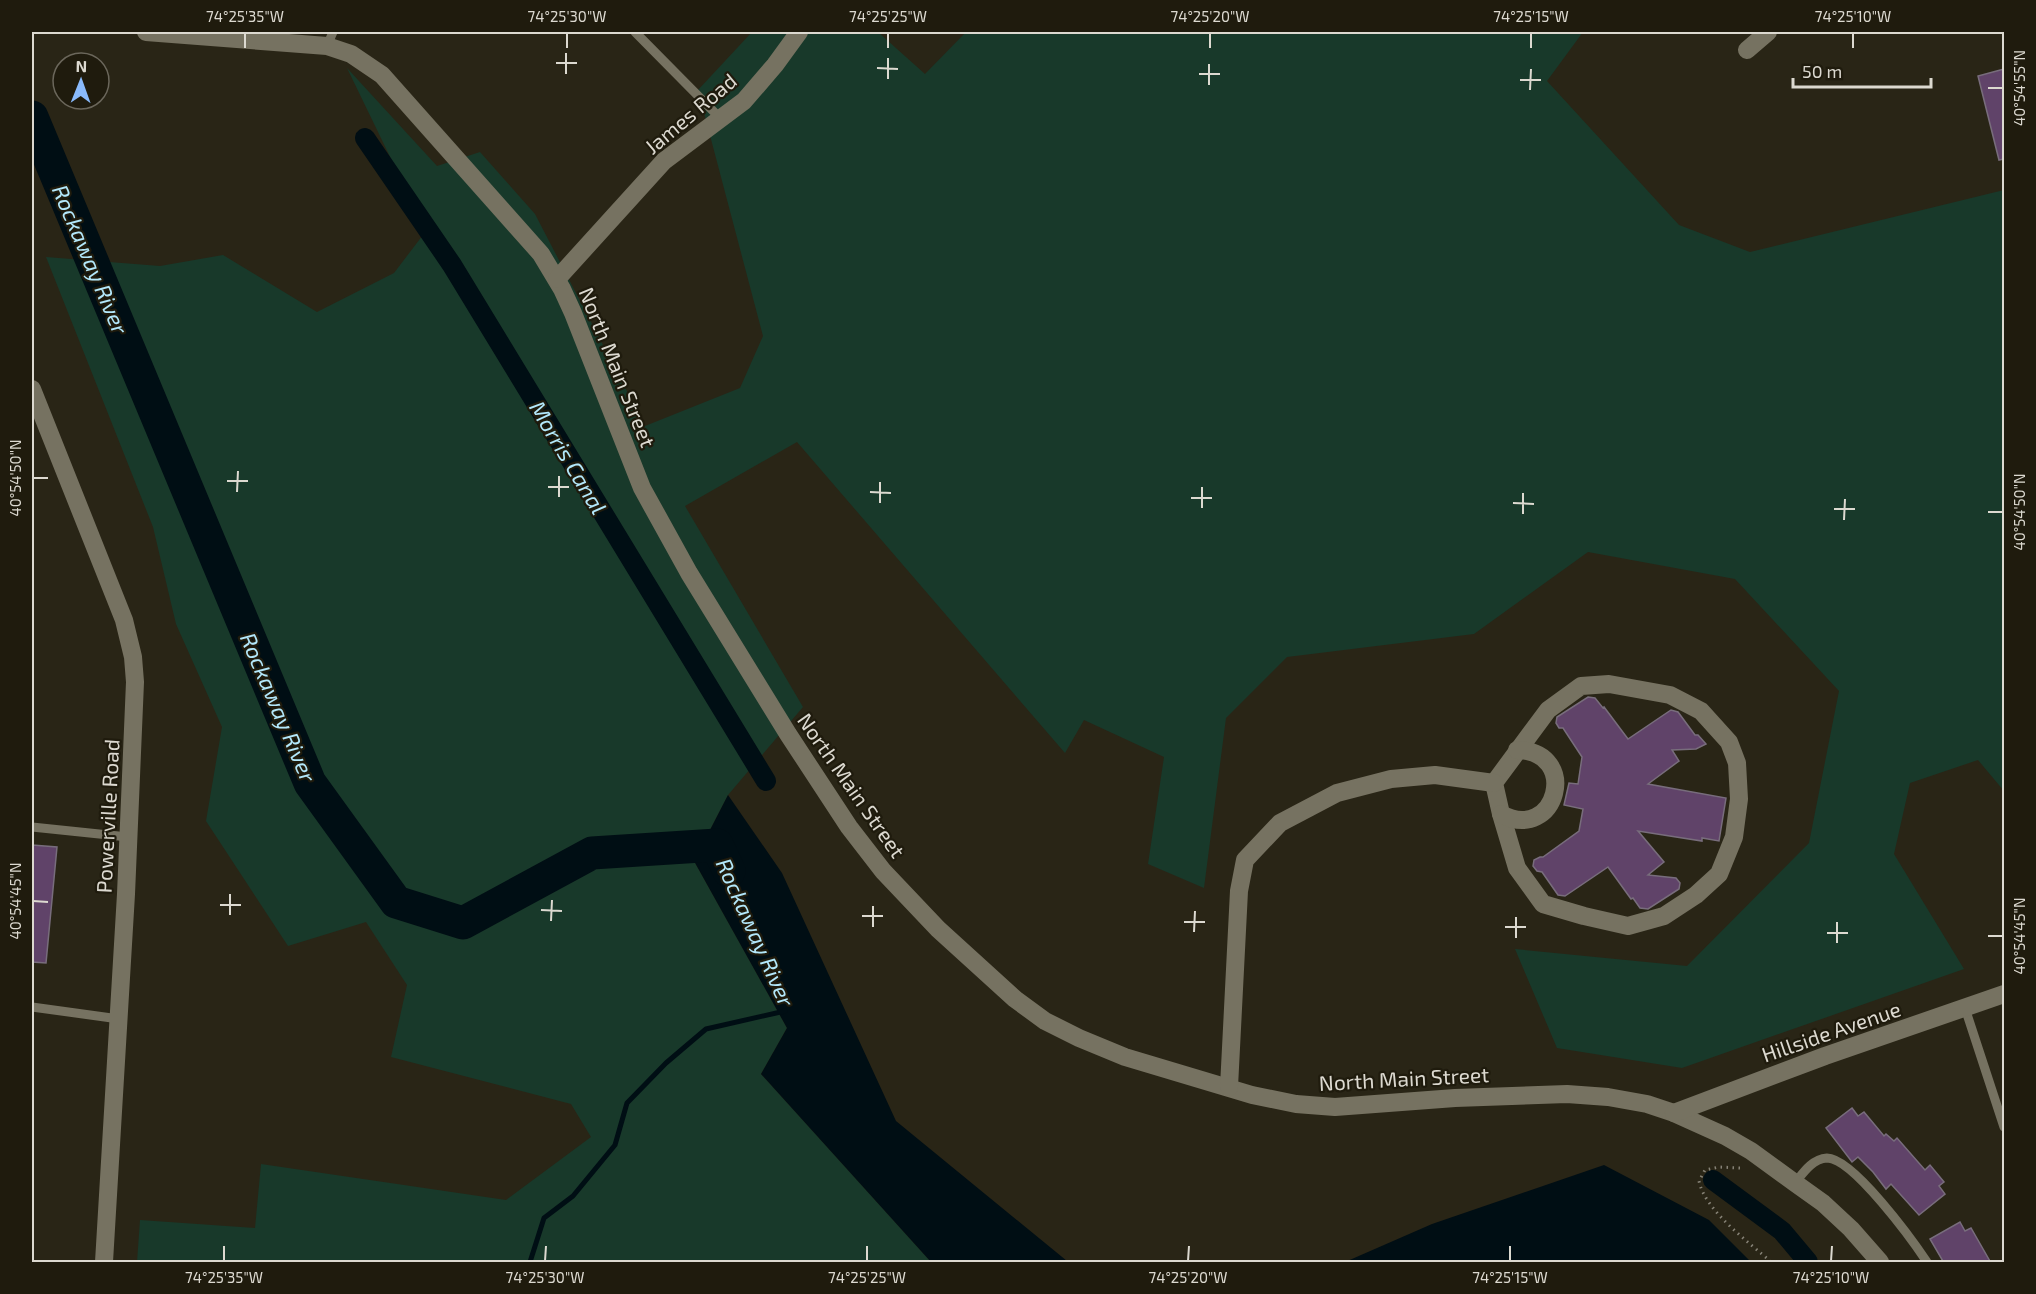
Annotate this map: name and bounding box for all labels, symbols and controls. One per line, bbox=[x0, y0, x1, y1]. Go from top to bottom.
text: 74°25'35"W bbox=[206, 7, 284, 25]
text: 74°25'30"W bbox=[528, 7, 606, 25]
text: 74°25'25"W bbox=[849, 7, 927, 25]
text: 74°25'20"W bbox=[1171, 7, 1249, 25]
text: 74°25'15"W bbox=[1493, 7, 1569, 25]
text: 74°25'10"W bbox=[1815, 7, 1891, 25]
text: 40°54'55"N bbox=[2010, 50, 2028, 126]
north arrow bbox=[51, 51, 111, 111]
scale bar bbox=[1793, 51, 1931, 89]
text: N bbox=[75, 56, 87, 75]
text: 50 m bbox=[1802, 60, 1842, 82]
street label: James Road bbox=[639, 67, 741, 159]
water label: Rockaway River bbox=[47, 180, 135, 339]
street label: North Main Street bbox=[574, 283, 662, 451]
water label: Morris Canal bbox=[525, 396, 613, 518]
text: 40°54'50"N bbox=[6, 439, 24, 517]
text: 40°54'50"N bbox=[2010, 473, 2028, 551]
water label: Rockaway River bbox=[235, 628, 323, 787]
street label: North Main Street bbox=[793, 708, 911, 862]
street label: Powerville Road bbox=[90, 738, 124, 894]
water label: Rockaway River bbox=[711, 854, 801, 1012]
text: 40°54'45"N bbox=[6, 863, 24, 939]
text: 40°54'45"N bbox=[2010, 898, 2028, 974]
street label: Hillside Avenue bbox=[1758, 996, 1904, 1066]
street label: North Main Street bbox=[1318, 1061, 1490, 1095]
text: 74°25'35"W bbox=[185, 1268, 263, 1286]
text: 74°25'30"W bbox=[506, 1268, 584, 1286]
text: 74°25'25"W bbox=[828, 1268, 906, 1286]
text: 74°25'20"W bbox=[1149, 1268, 1227, 1286]
text: 74°25'15"W bbox=[1472, 1268, 1548, 1286]
text: 74°25'10"W bbox=[1793, 1268, 1869, 1286]

